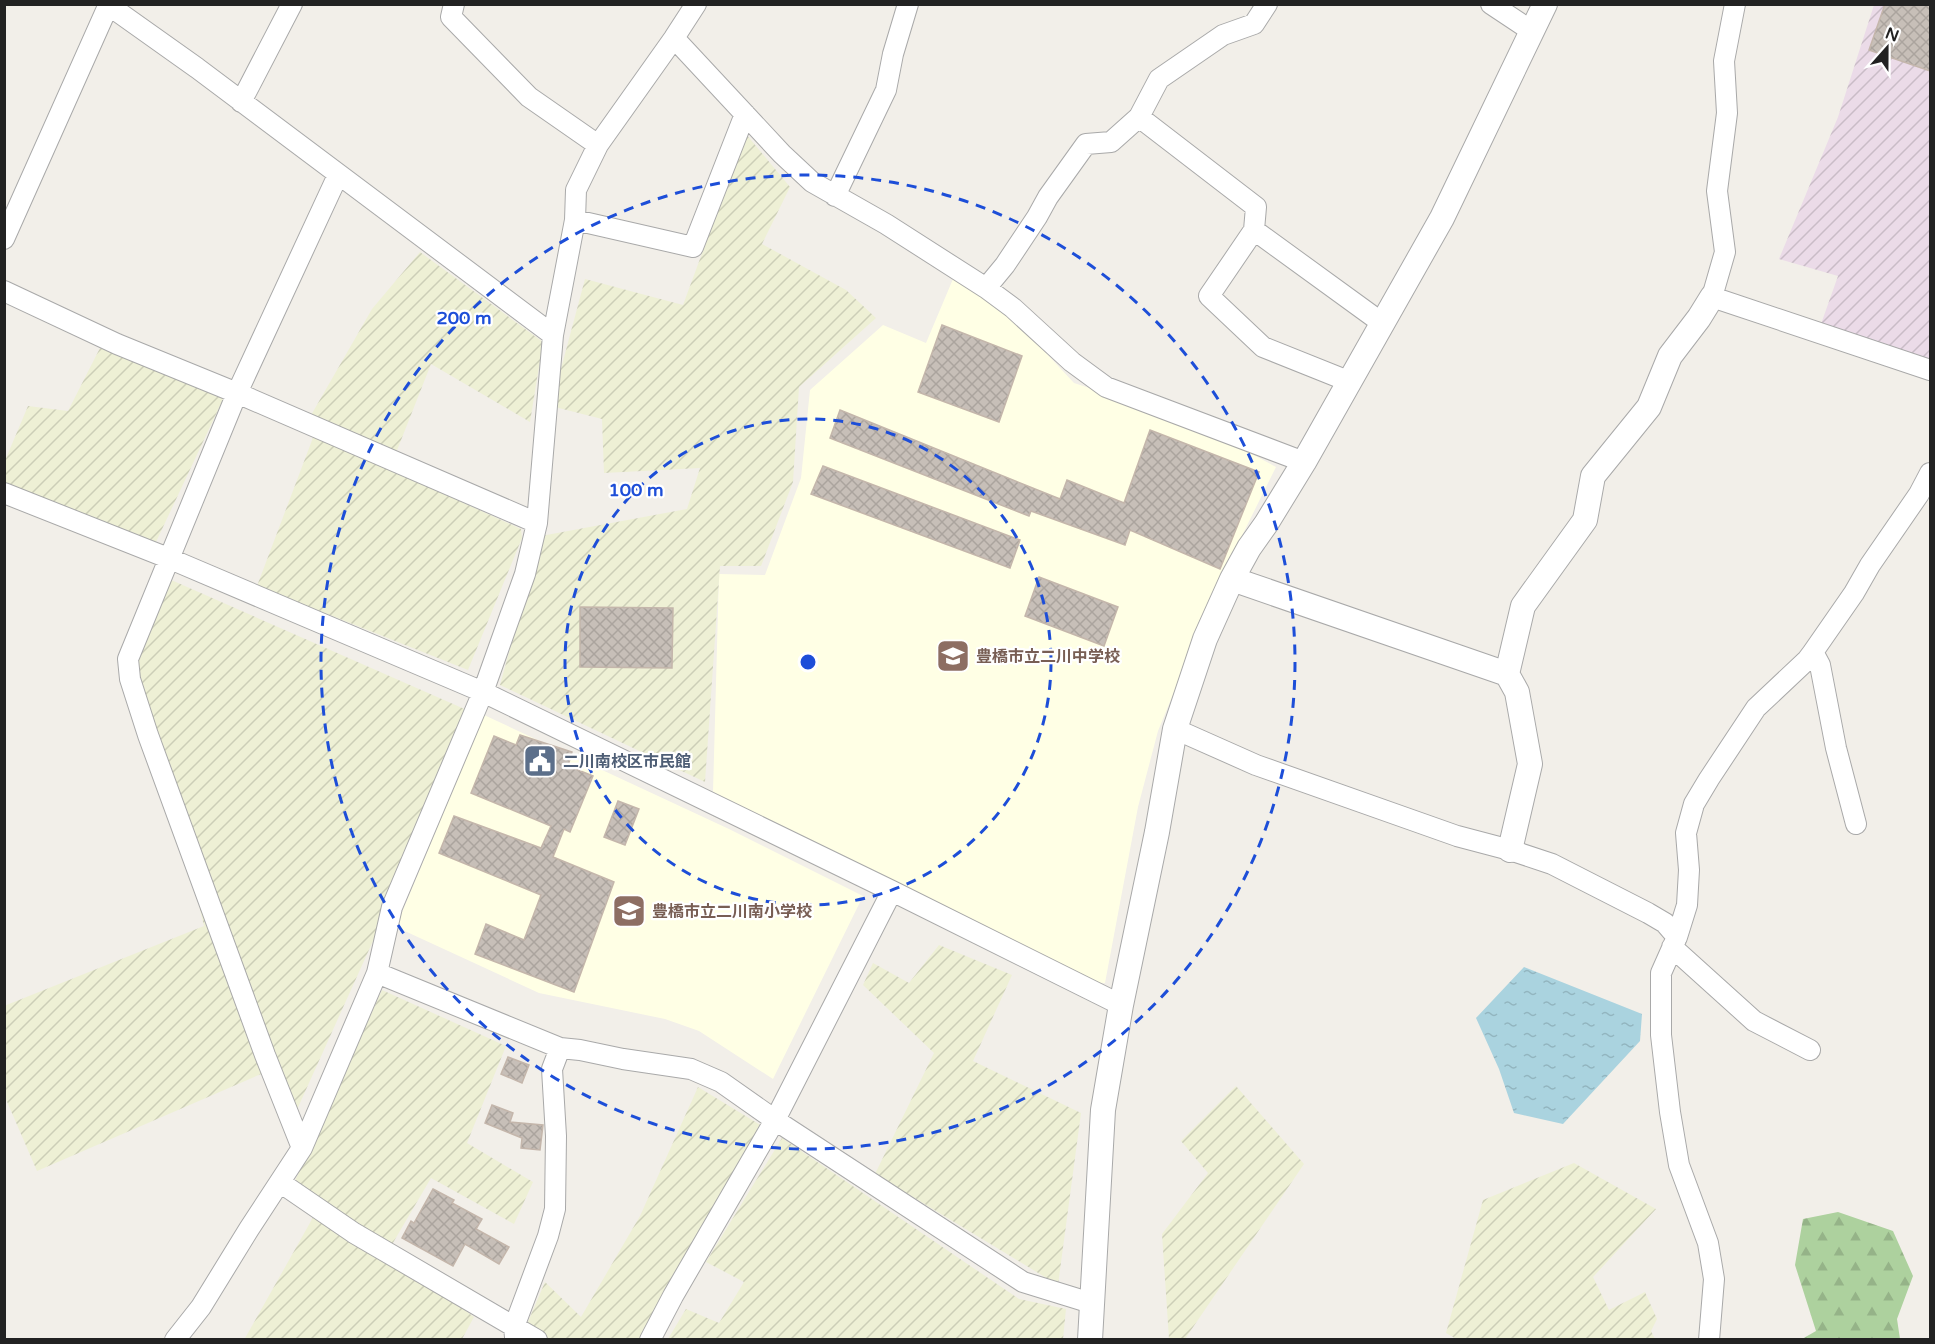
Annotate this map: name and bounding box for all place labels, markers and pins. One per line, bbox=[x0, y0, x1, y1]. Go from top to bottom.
school or university icon: 豊橋市立二川中学校 bbox=[935, 638, 971, 674]
place label: 豊橋市立二川中学校 bbox=[976, 647, 1120, 667]
centre of rings bbox=[798, 652, 818, 672]
public building icon: 二川南校区市民館 bbox=[522, 743, 558, 779]
place label: 二川南校区市民館 bbox=[563, 752, 691, 772]
school or university icon: 豊橋市立二川南小学校 bbox=[611, 893, 647, 929]
place label: 豊橋市立二川南小学校 bbox=[652, 902, 812, 922]

